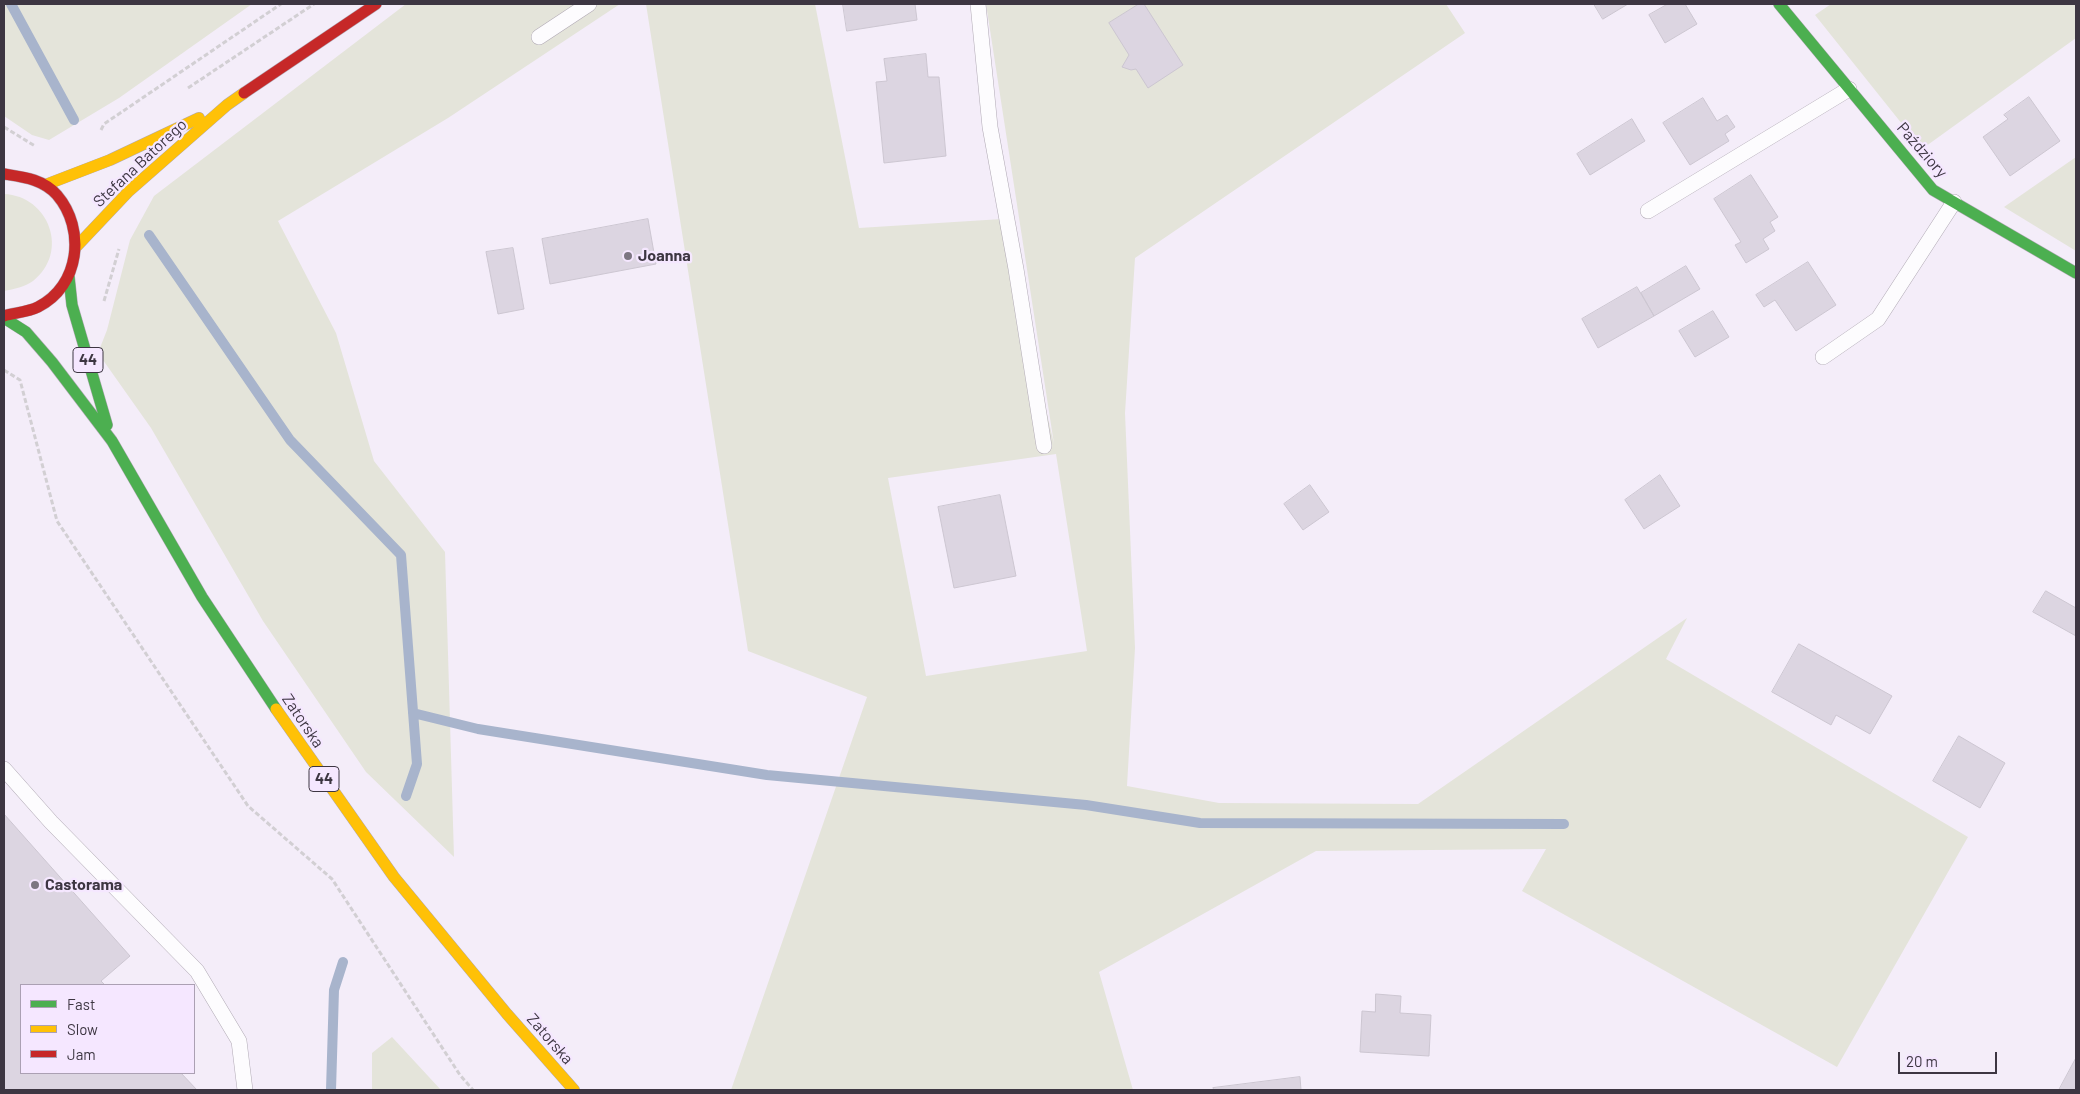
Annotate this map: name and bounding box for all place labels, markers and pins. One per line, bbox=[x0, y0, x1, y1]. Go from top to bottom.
place label: Joanna bbox=[638, 246, 691, 266]
marker: Joanna bbox=[622, 250, 634, 262]
place label: Castorama bbox=[45, 875, 122, 895]
marker: Castorama bbox=[29, 879, 41, 891]

